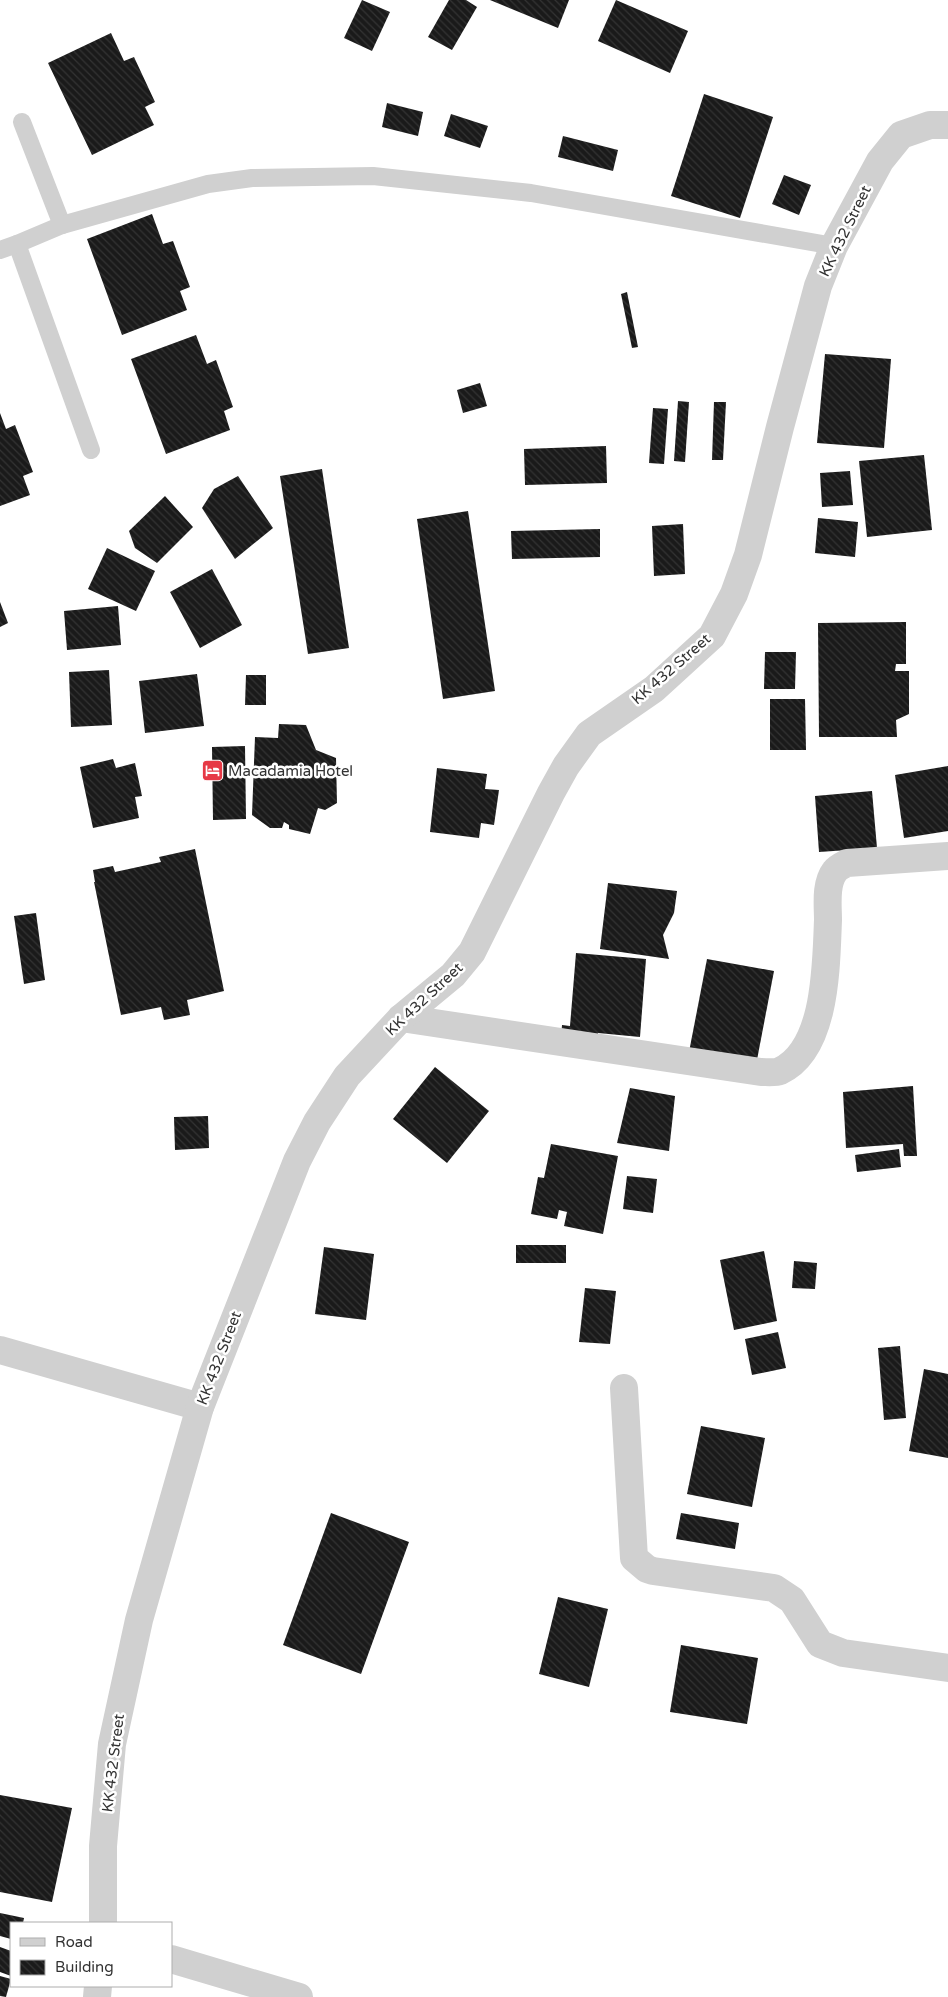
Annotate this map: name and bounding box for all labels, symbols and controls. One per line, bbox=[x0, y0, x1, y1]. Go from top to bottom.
street label: KK 432 Street bbox=[815, 182, 875, 279]
street label: KK 432 Street bbox=[628, 630, 714, 708]
hotel icon: Macadamia Hotel bbox=[200, 759, 224, 783]
place label: Macadamia Hotel bbox=[228, 762, 353, 780]
street label: KK 432 Street bbox=[382, 958, 467, 1039]
street label: KK 432 Street bbox=[193, 1308, 245, 1407]
street label: KK 432 Street bbox=[98, 1712, 128, 1813]
legend bbox=[10, 1922, 172, 1987]
text: Road bbox=[55, 1933, 93, 1951]
text: Building bbox=[55, 1958, 114, 1976]

